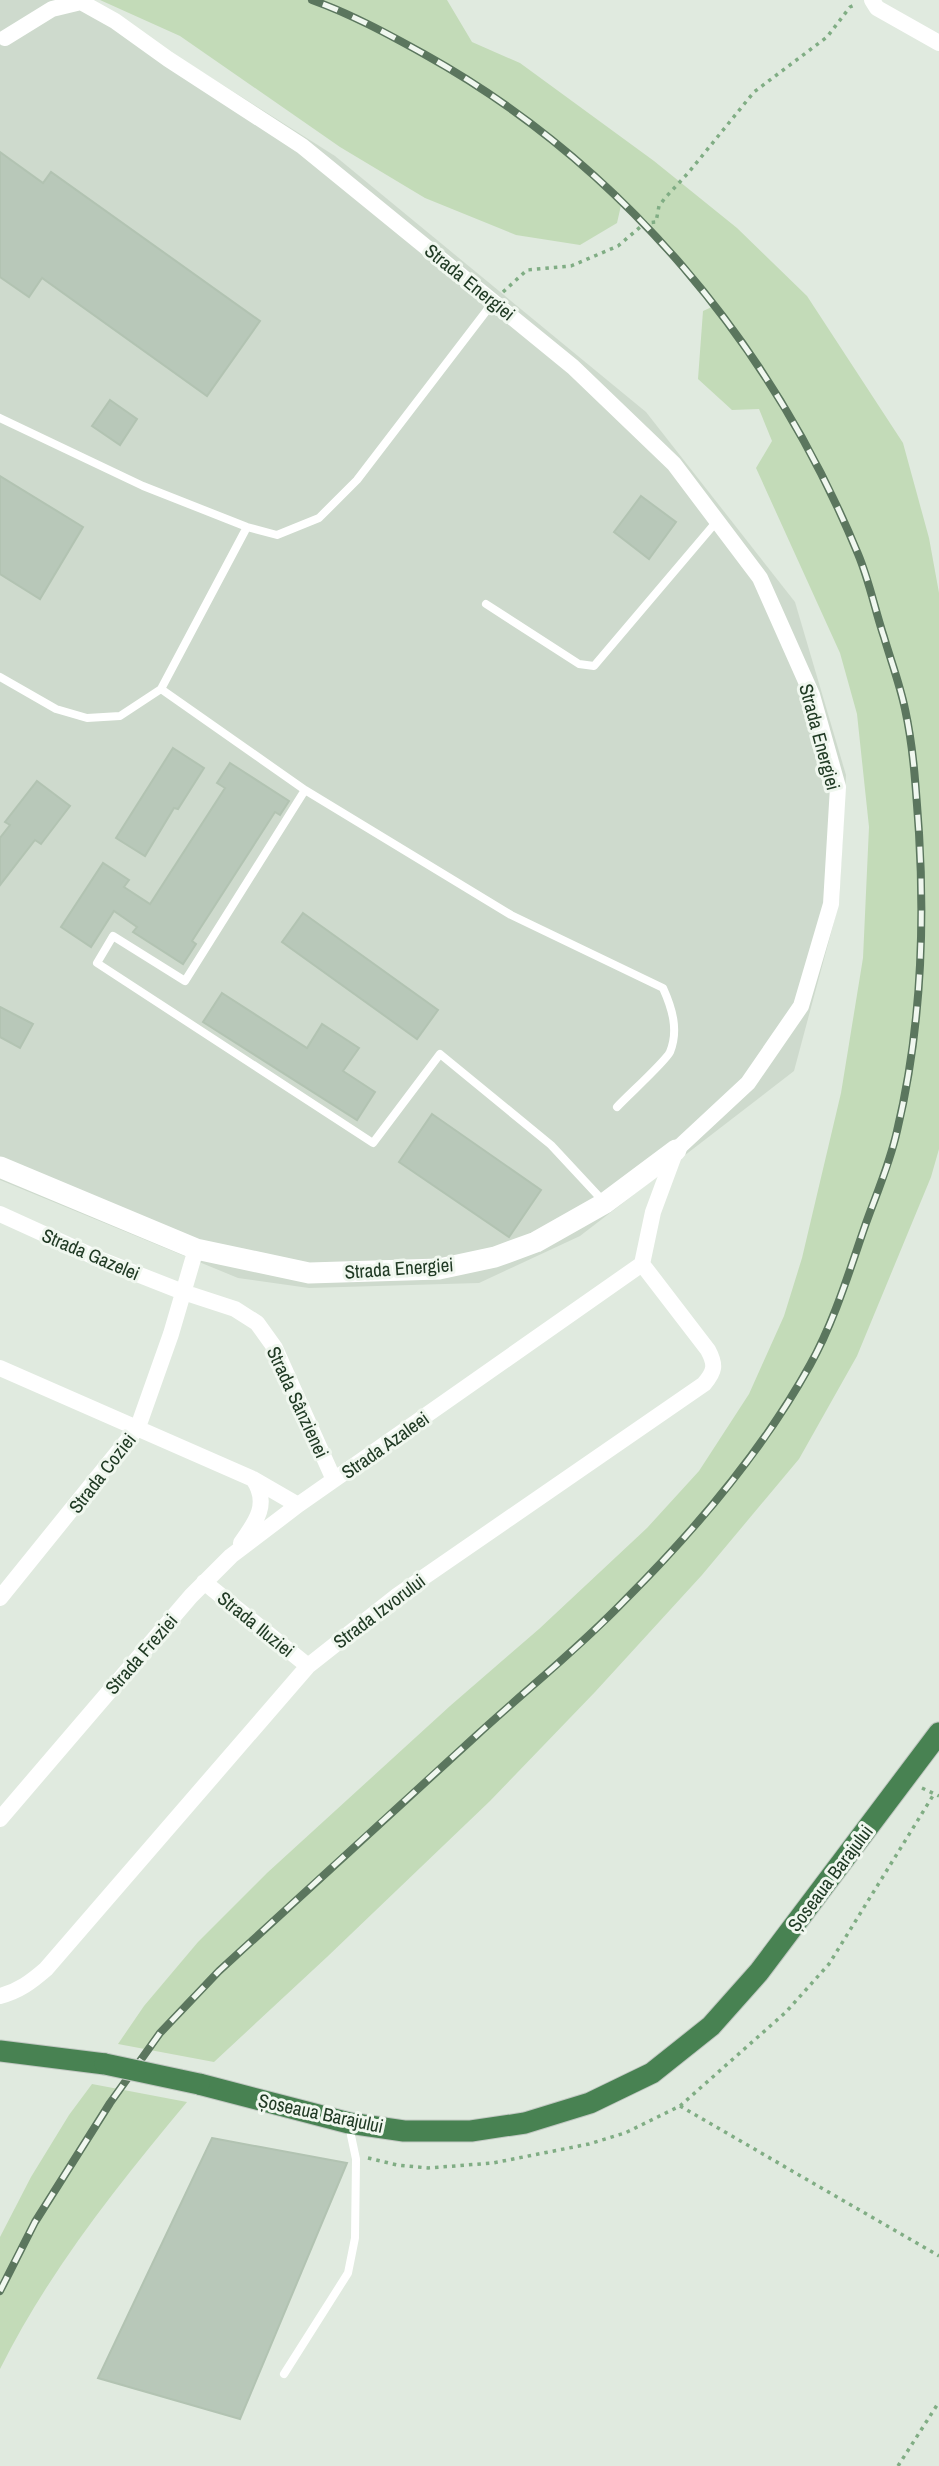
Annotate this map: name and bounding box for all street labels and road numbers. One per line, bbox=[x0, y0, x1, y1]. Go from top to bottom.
street label: Strada Energiei bbox=[419, 238, 521, 326]
street label: Strada Energiei bbox=[793, 681, 847, 793]
street label: Strada Gazelei bbox=[38, 1222, 144, 1286]
street label: Strada Energiei bbox=[344, 1251, 454, 1285]
street label: Strada Sânzienei bbox=[261, 1342, 335, 1462]
street label: Strada Azaleei bbox=[336, 1405, 434, 1485]
street label: Strada Coziei bbox=[62, 1427, 142, 1519]
street label: Strada Izvorului bbox=[328, 1568, 430, 1654]
street label: Strada Iluziei bbox=[212, 1585, 300, 1663]
street label: Strada Freziei bbox=[99, 1608, 183, 1700]
street label: Șoseaua Barajului bbox=[781, 1819, 879, 1937]
street label: Șoseaua Barajului bbox=[256, 2087, 386, 2139]

